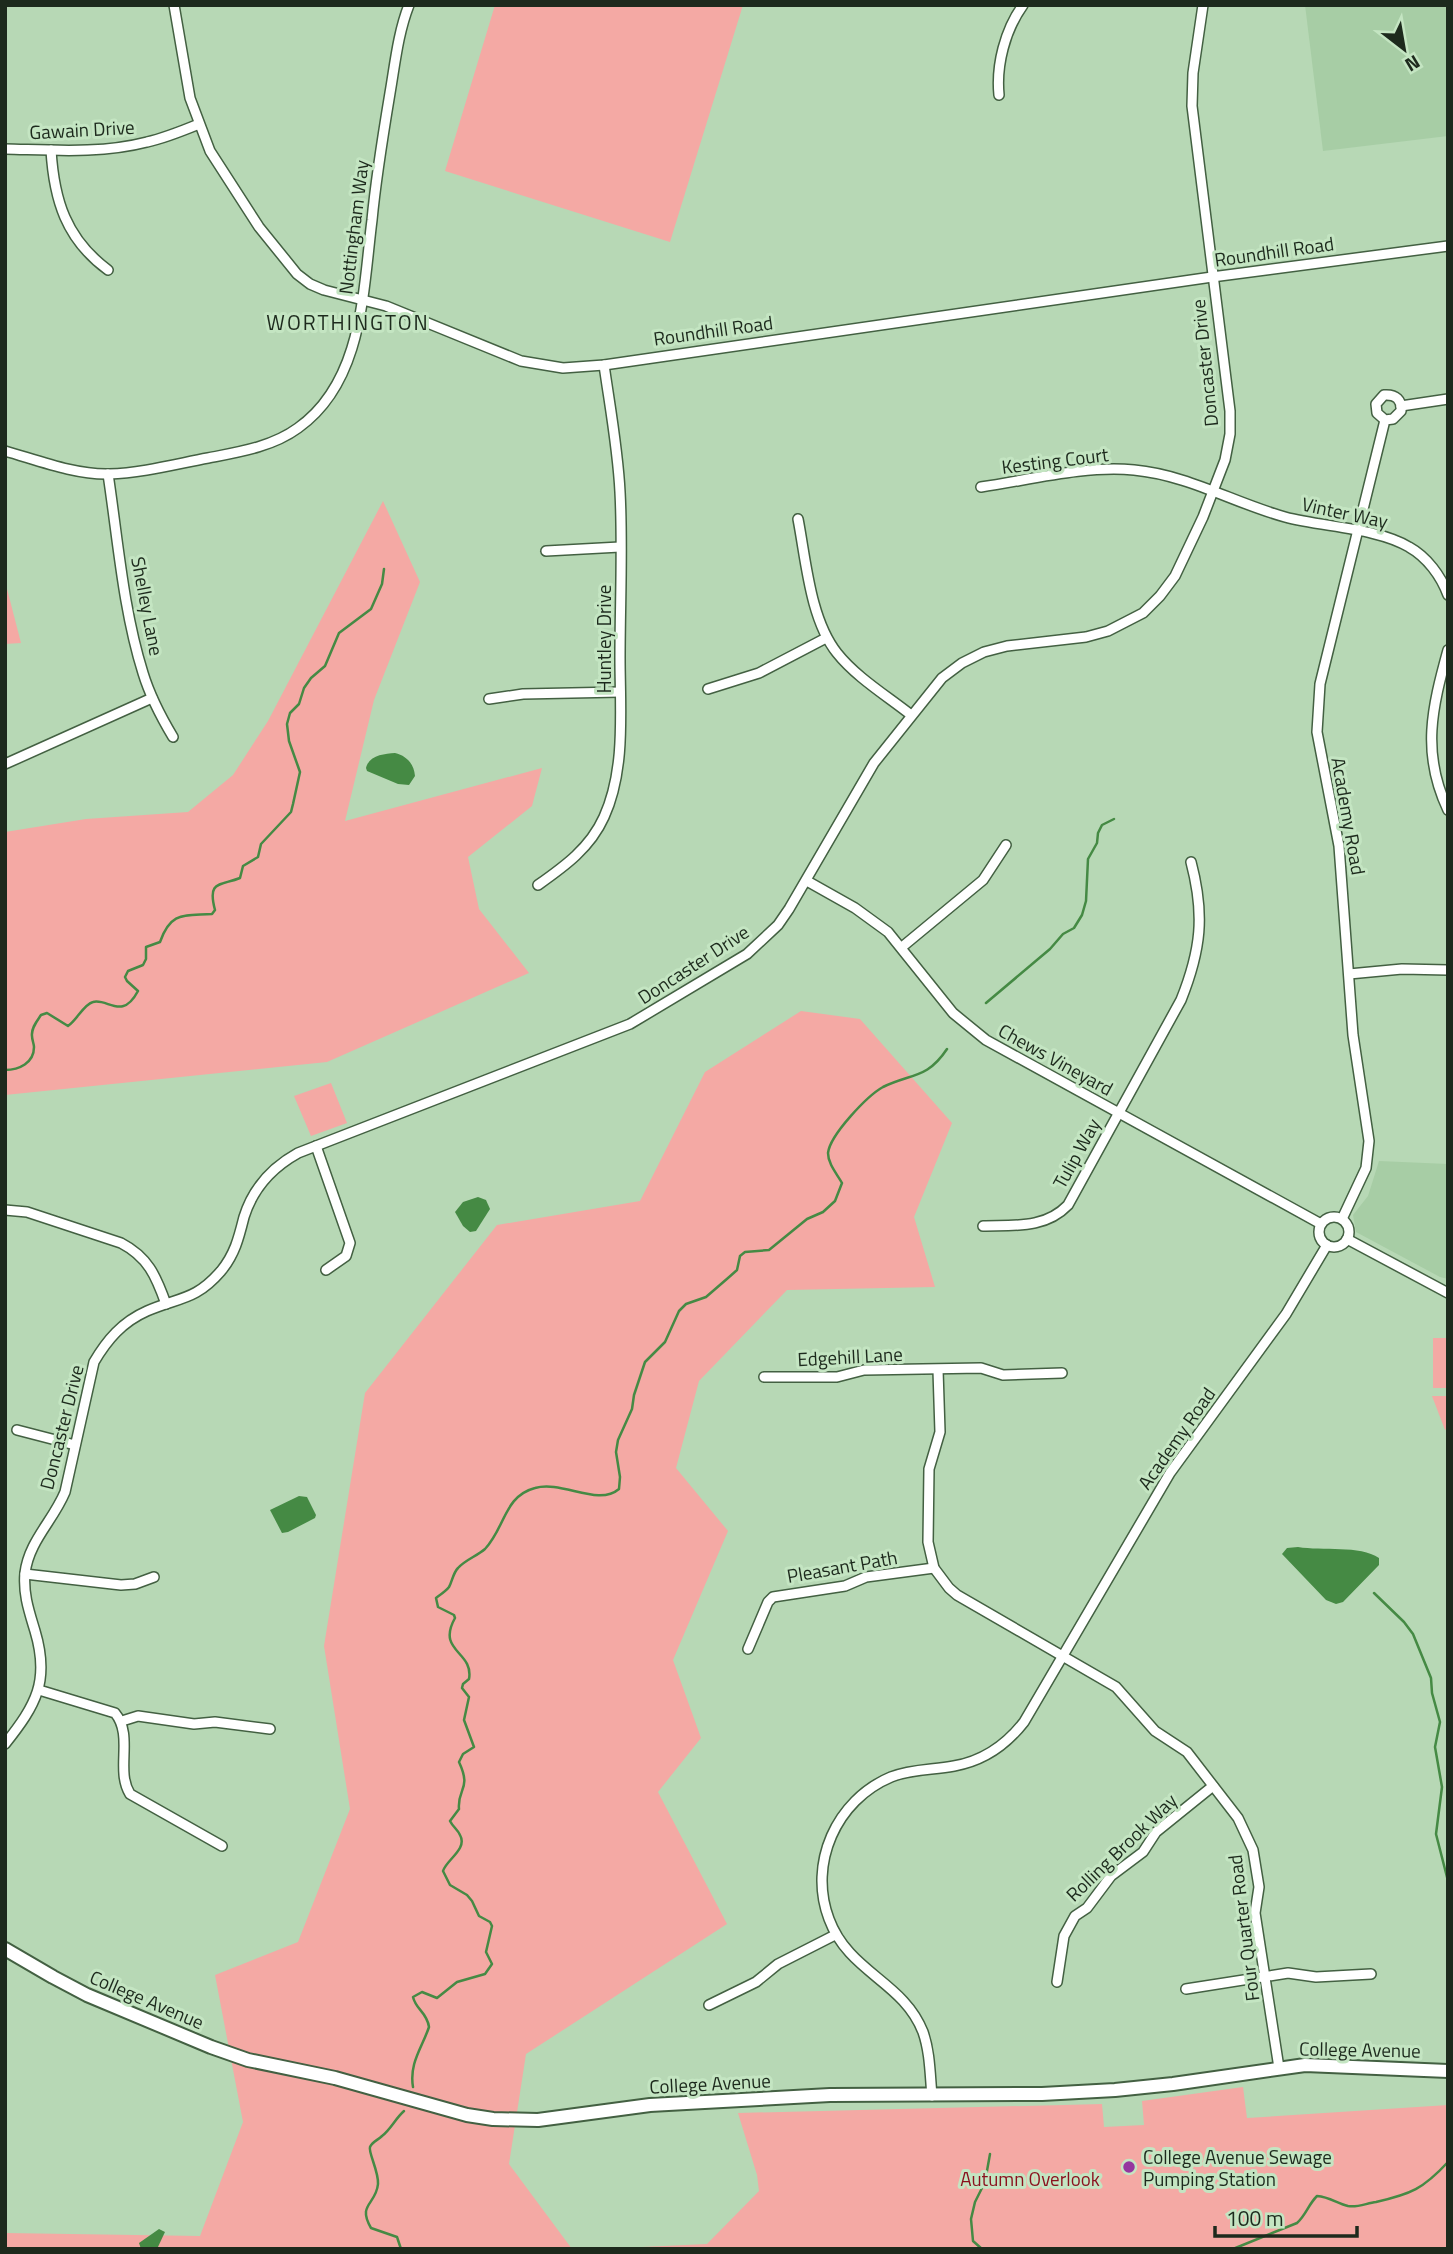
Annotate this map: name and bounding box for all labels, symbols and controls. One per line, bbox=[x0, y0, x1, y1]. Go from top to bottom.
north arrow bbox=[1369, 14, 1439, 84]
text: N bbox=[1400, 48, 1426, 80]
street label: Gawain Drive bbox=[29, 112, 135, 146]
street label: Nottingham Way bbox=[330, 158, 376, 296]
street label: Roundhill Road bbox=[1212, 228, 1336, 274]
street label: Doncaster Drive bbox=[1183, 298, 1225, 428]
district label: WORTHINGTON bbox=[266, 306, 430, 338]
street label: Roundhill Road bbox=[651, 307, 775, 353]
street label: Kesting Court bbox=[1000, 439, 1110, 481]
street label: Vinter Way bbox=[1299, 489, 1391, 535]
street label: Shelley Lane bbox=[124, 554, 172, 658]
street label: Huntley Drive bbox=[589, 585, 618, 693]
street label: Academy Road bbox=[1324, 755, 1374, 877]
street label: Doncaster Drive bbox=[632, 917, 754, 1011]
street label: Chews Vineyard bbox=[993, 1015, 1119, 1103]
street label: Tulip Way bbox=[1045, 1113, 1107, 1193]
street label: Edgehill Lane bbox=[797, 1339, 903, 1373]
street label: Doncaster Drive bbox=[31, 1362, 91, 1492]
street label: Academy Road bbox=[1130, 1381, 1222, 1495]
street label: Pleasant Path bbox=[784, 1542, 900, 1590]
street label: Rolling Brook Way bbox=[1059, 1786, 1183, 1908]
street label: Four Quarter Road bbox=[1220, 1853, 1266, 2003]
street label: College Avenue bbox=[85, 1962, 209, 2036]
street label: College Avenue bbox=[1299, 2033, 1421, 2065]
street label: College Avenue bbox=[649, 2065, 771, 2101]
place label: College Avenue Sewage Pumping Station bbox=[1143, 2142, 1332, 2193]
marker: College Avenue Sewage Pumping Station bbox=[1121, 2159, 1137, 2175]
park label: Autumn Overlook bbox=[960, 2164, 1100, 2193]
scale bar bbox=[1215, 2194, 1357, 2238]
text: 100 m bbox=[1226, 2202, 1283, 2234]

